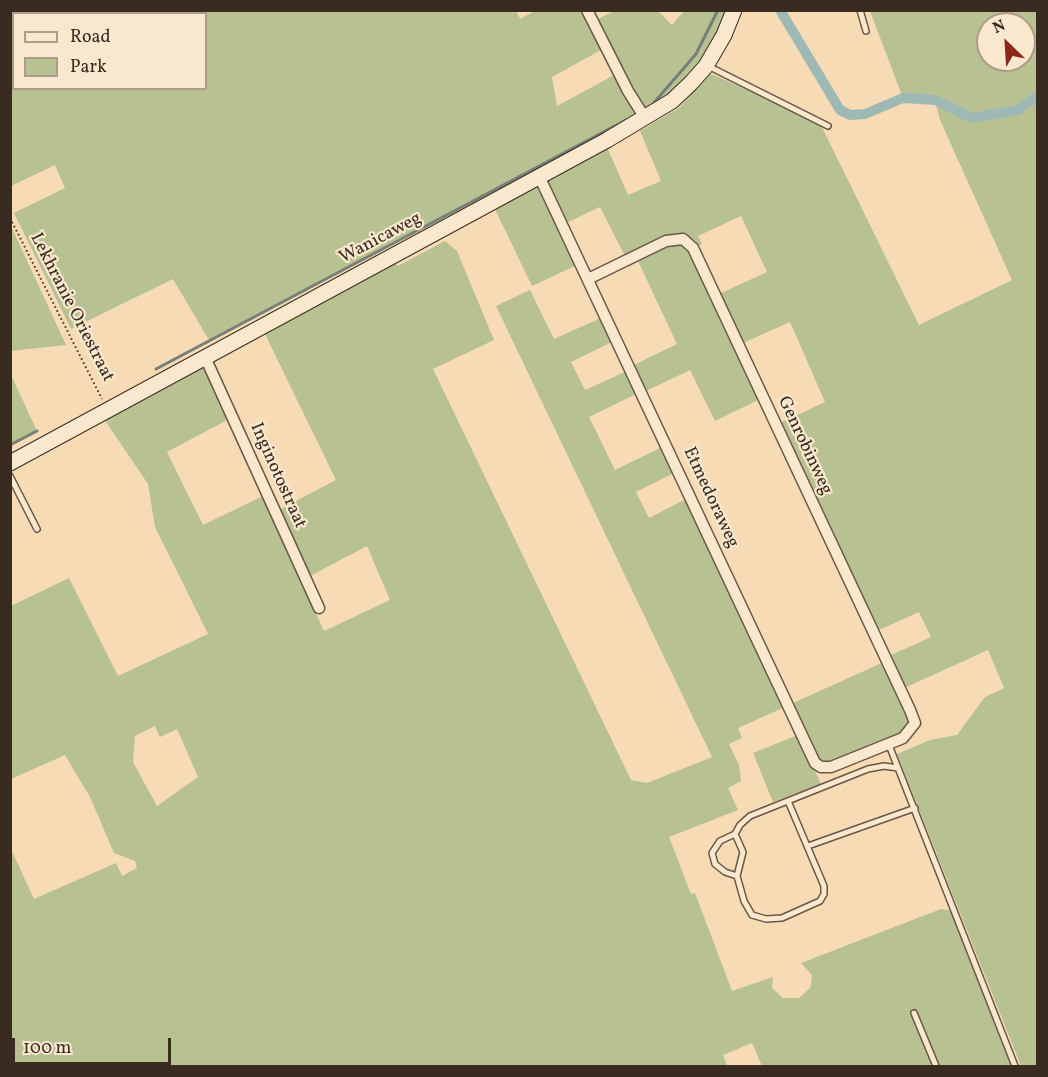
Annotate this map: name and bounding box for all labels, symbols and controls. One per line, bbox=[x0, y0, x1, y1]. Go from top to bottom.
legend bbox=[12, 12, 207, 90]
north arrow bbox=[976, 12, 1036, 72]
text: N bbox=[989, 15, 1009, 40]
text: Road bbox=[70, 25, 111, 50]
text: Park bbox=[70, 55, 107, 80]
street label: Wanicaweg bbox=[336, 208, 426, 270]
street label: Lekhranie Oriestraat bbox=[24, 230, 118, 386]
street label: Genrobinweg bbox=[772, 393, 836, 499]
street label: Inginotostraat bbox=[244, 420, 310, 532]
street label: Etmedoraweg bbox=[677, 444, 743, 552]
scale bar bbox=[15, 1026, 174, 1064]
text: 100 m bbox=[23, 1036, 72, 1061]

